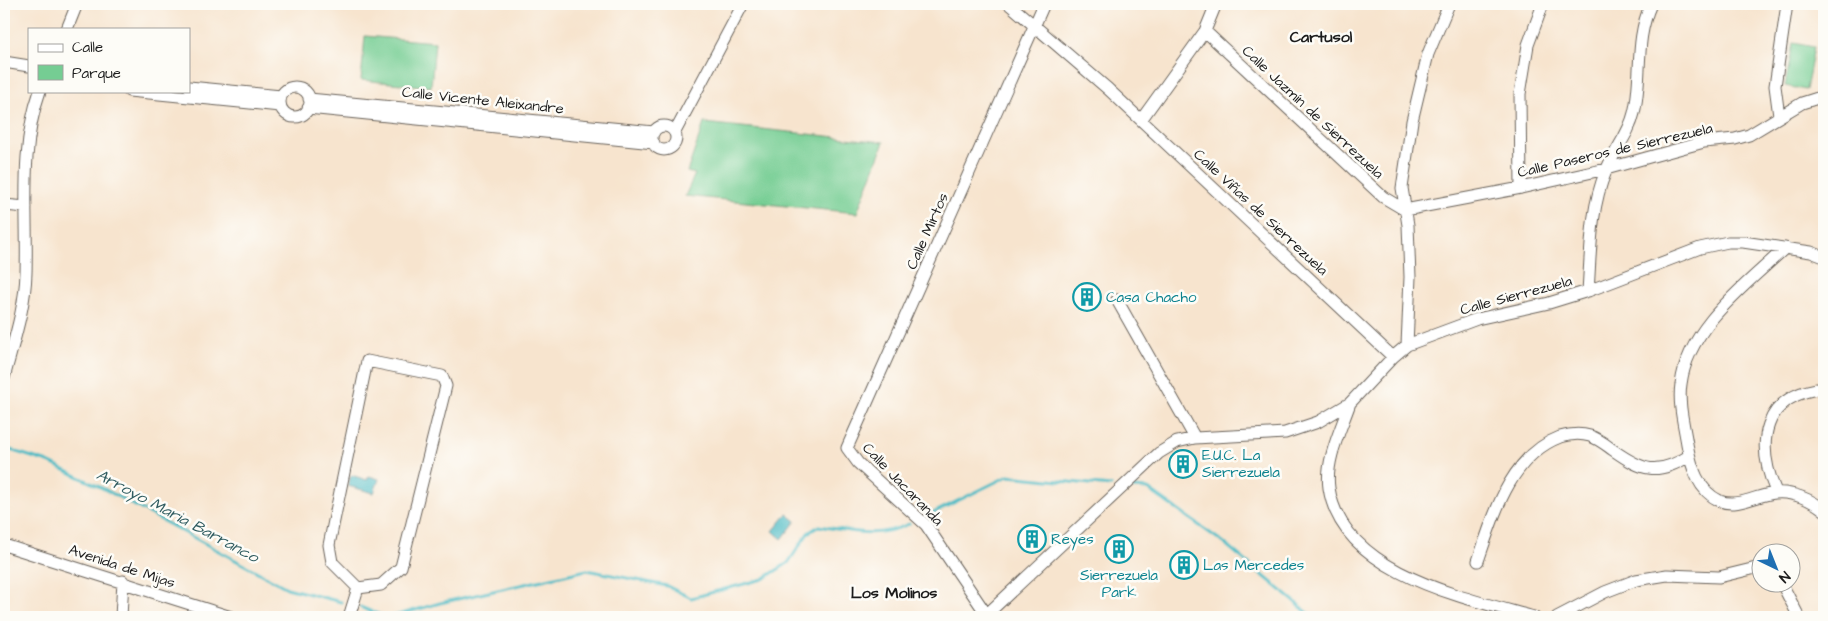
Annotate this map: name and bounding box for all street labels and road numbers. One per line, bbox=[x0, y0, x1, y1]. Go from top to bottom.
street label: Calle Jazmín de Sierrezuela bbox=[1237, 41, 1389, 184]
street label: Calle Vicente Aleixandre bbox=[401, 82, 565, 119]
street label: Calle Paseros de Sierrezuela bbox=[1515, 118, 1715, 183]
street label: Calle Viñas de Sierrezuela bbox=[1189, 144, 1333, 281]
street label: Calle Mirtos bbox=[901, 189, 954, 273]
street label: Calle Sierrezuela bbox=[1458, 270, 1575, 320]
street label: Calle Jacaranda bbox=[857, 438, 948, 531]
street label: Avenida de Mijas bbox=[66, 539, 178, 594]

